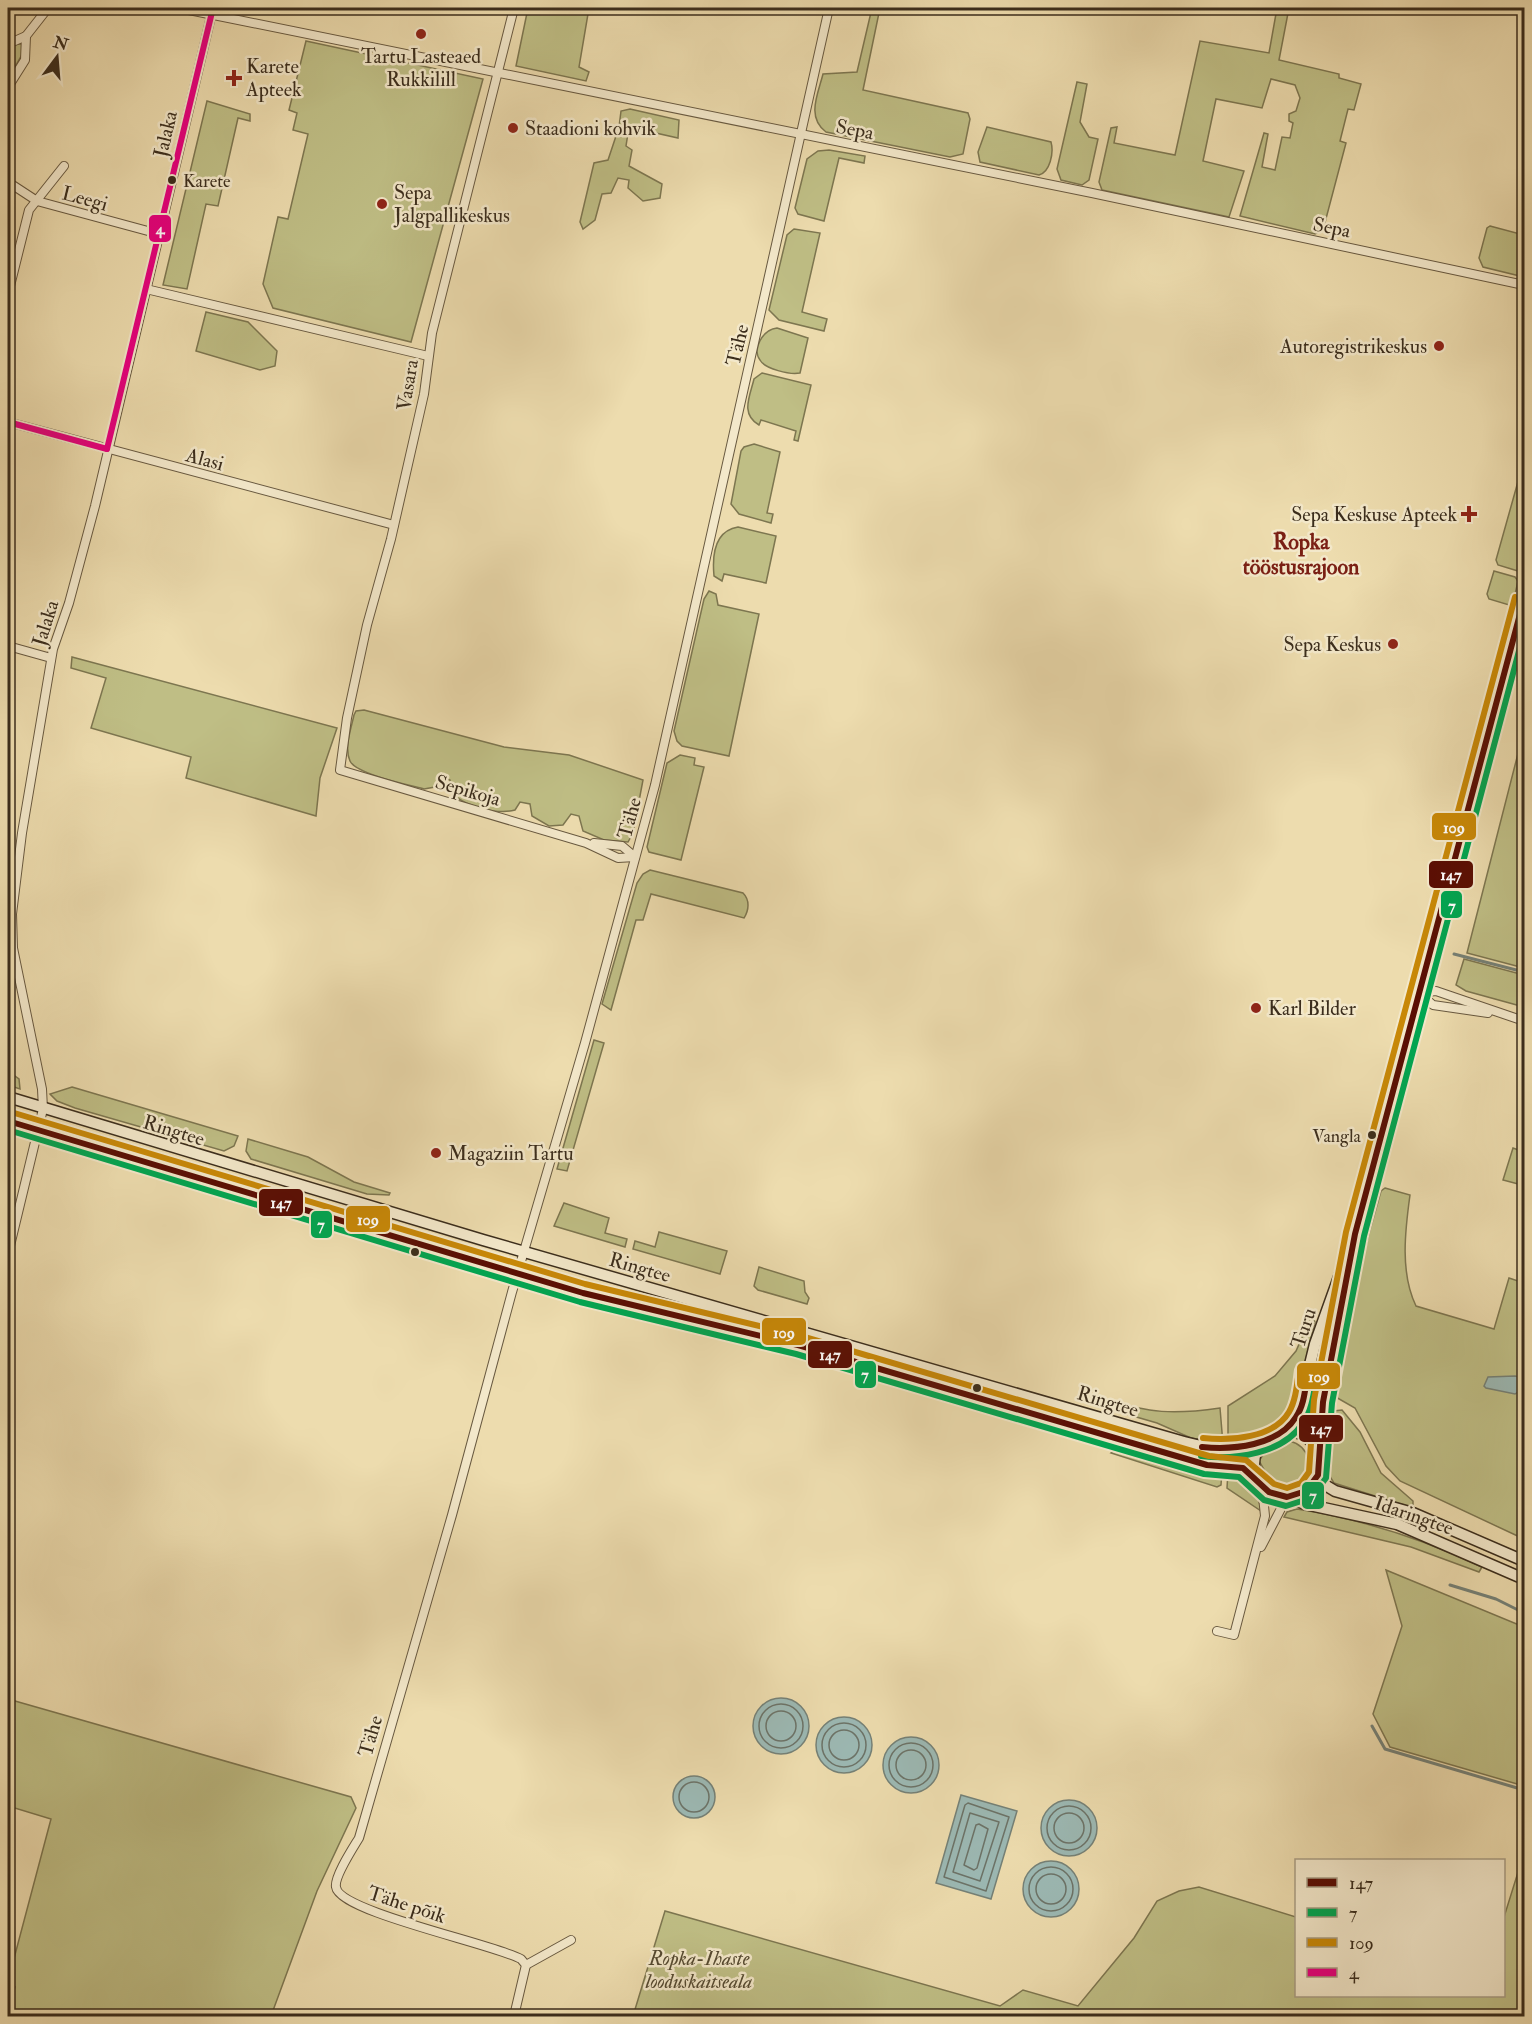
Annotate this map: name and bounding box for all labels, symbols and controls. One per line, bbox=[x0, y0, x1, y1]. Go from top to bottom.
north arrow bbox=[27, 27, 87, 87]
marker: Tartu Lasteaed Rukkilill bbox=[414, 27, 428, 41]
text: N bbox=[50, 32, 71, 55]
place label: Tartu Lasteaed Rukkilill bbox=[361, 44, 481, 92]
place label: Karete Apteek bbox=[245, 54, 302, 103]
marker: Karete Apteek bbox=[227, 71, 241, 85]
street label: Jalaka bbox=[148, 108, 183, 161]
street label: Sepa bbox=[834, 114, 877, 146]
place label: Staadioni kohvik bbox=[525, 116, 656, 141]
marker: Staadioni kohvik bbox=[506, 121, 520, 135]
place label: Karete bbox=[183, 170, 231, 193]
marker: Karete bbox=[166, 174, 178, 186]
street label: Leegi bbox=[59, 180, 111, 217]
place label: Sepa Jalgpallikeskus bbox=[393, 180, 510, 229]
marker: Sepa Jalgpallikeskus bbox=[375, 197, 389, 211]
street label: Sepa bbox=[1311, 211, 1354, 245]
line badge: 4 bbox=[148, 214, 172, 243]
text: 4 bbox=[155, 219, 166, 239]
street label: Tähe bbox=[721, 322, 754, 368]
place label: Autoregistrikeskus bbox=[1279, 334, 1427, 359]
marker: Autoregistrikeskus bbox=[1432, 339, 1446, 353]
street label: Vasara bbox=[391, 357, 424, 412]
street label: Alasi bbox=[182, 442, 227, 477]
place label: Sepa Keskuse Apteek bbox=[1291, 502, 1457, 528]
marker: Sepa Keskuse Apteek bbox=[1462, 507, 1476, 521]
district label: Ropka tööstusrajoon bbox=[1243, 528, 1360, 581]
street label: Jalaka bbox=[26, 596, 65, 650]
place label: Sepa Keskus bbox=[1283, 632, 1381, 658]
marker: Sepa Keskus bbox=[1386, 637, 1400, 651]
street label: Sepikoja bbox=[432, 769, 504, 813]
street label: Tähe bbox=[612, 795, 647, 842]
line badge: 109 bbox=[1431, 812, 1477, 841]
text: 109 bbox=[1443, 818, 1465, 838]
line badge: 147 bbox=[1428, 860, 1474, 889]
text: 147 bbox=[1440, 865, 1462, 885]
line badge: 7 bbox=[1440, 890, 1463, 919]
text: 7 bbox=[1448, 896, 1456, 916]
place label: Karl Bilder bbox=[1268, 996, 1356, 1021]
marker: Karl Bilder bbox=[1249, 1001, 1263, 1015]
street label: Ringtee bbox=[140, 1109, 208, 1152]
place label: Vangla bbox=[1312, 1125, 1362, 1148]
marker: Vangla bbox=[1366, 1129, 1378, 1141]
place label: Magaziin Tartu bbox=[448, 1141, 574, 1166]
marker: Magaziin Tartu bbox=[429, 1146, 443, 1160]
line badge: 147 bbox=[258, 1188, 304, 1217]
text: 147 bbox=[270, 1193, 292, 1213]
line badge: 109 bbox=[345, 1205, 391, 1233]
line badge: 7 bbox=[310, 1210, 333, 1239]
text: 109 bbox=[357, 1210, 379, 1230]
text: 7 bbox=[317, 1215, 325, 1235]
unlabelled marker bbox=[409, 1246, 421, 1258]
street label: Ringtee bbox=[606, 1247, 674, 1288]
street label: Turu bbox=[1285, 1305, 1322, 1351]
line badge: 109 bbox=[761, 1317, 807, 1346]
text: 109 bbox=[773, 1323, 795, 1343]
line badge: 147 bbox=[807, 1340, 853, 1369]
text: 147 bbox=[819, 1345, 841, 1365]
line badge: 7 bbox=[854, 1360, 877, 1389]
line badge: 109 bbox=[1296, 1362, 1341, 1390]
text: 7 bbox=[861, 1365, 869, 1385]
text: 109 bbox=[1308, 1367, 1330, 1387]
street label: Ringtee bbox=[1074, 1380, 1142, 1423]
unlabelled marker bbox=[971, 1382, 983, 1394]
line badge: 147 bbox=[1298, 1414, 1344, 1443]
text: 147 bbox=[1310, 1419, 1332, 1439]
line badge: 7 bbox=[1301, 1481, 1325, 1510]
text: 7 bbox=[1309, 1486, 1317, 1506]
street label: Idaringtee bbox=[1371, 1490, 1457, 1541]
street label: Tähe bbox=[353, 1713, 388, 1760]
legend bbox=[1295, 1859, 1505, 1997]
text: 147 bbox=[1349, 1872, 1373, 1895]
street label: Tähe põik bbox=[364, 1880, 449, 1930]
text: 7 bbox=[1349, 1902, 1357, 1925]
text: 109 bbox=[1349, 1932, 1374, 1955]
park label: Ropka-Ihaste looduskaitseala bbox=[645, 1946, 752, 1994]
text: 4 bbox=[1349, 1962, 1360, 1985]

